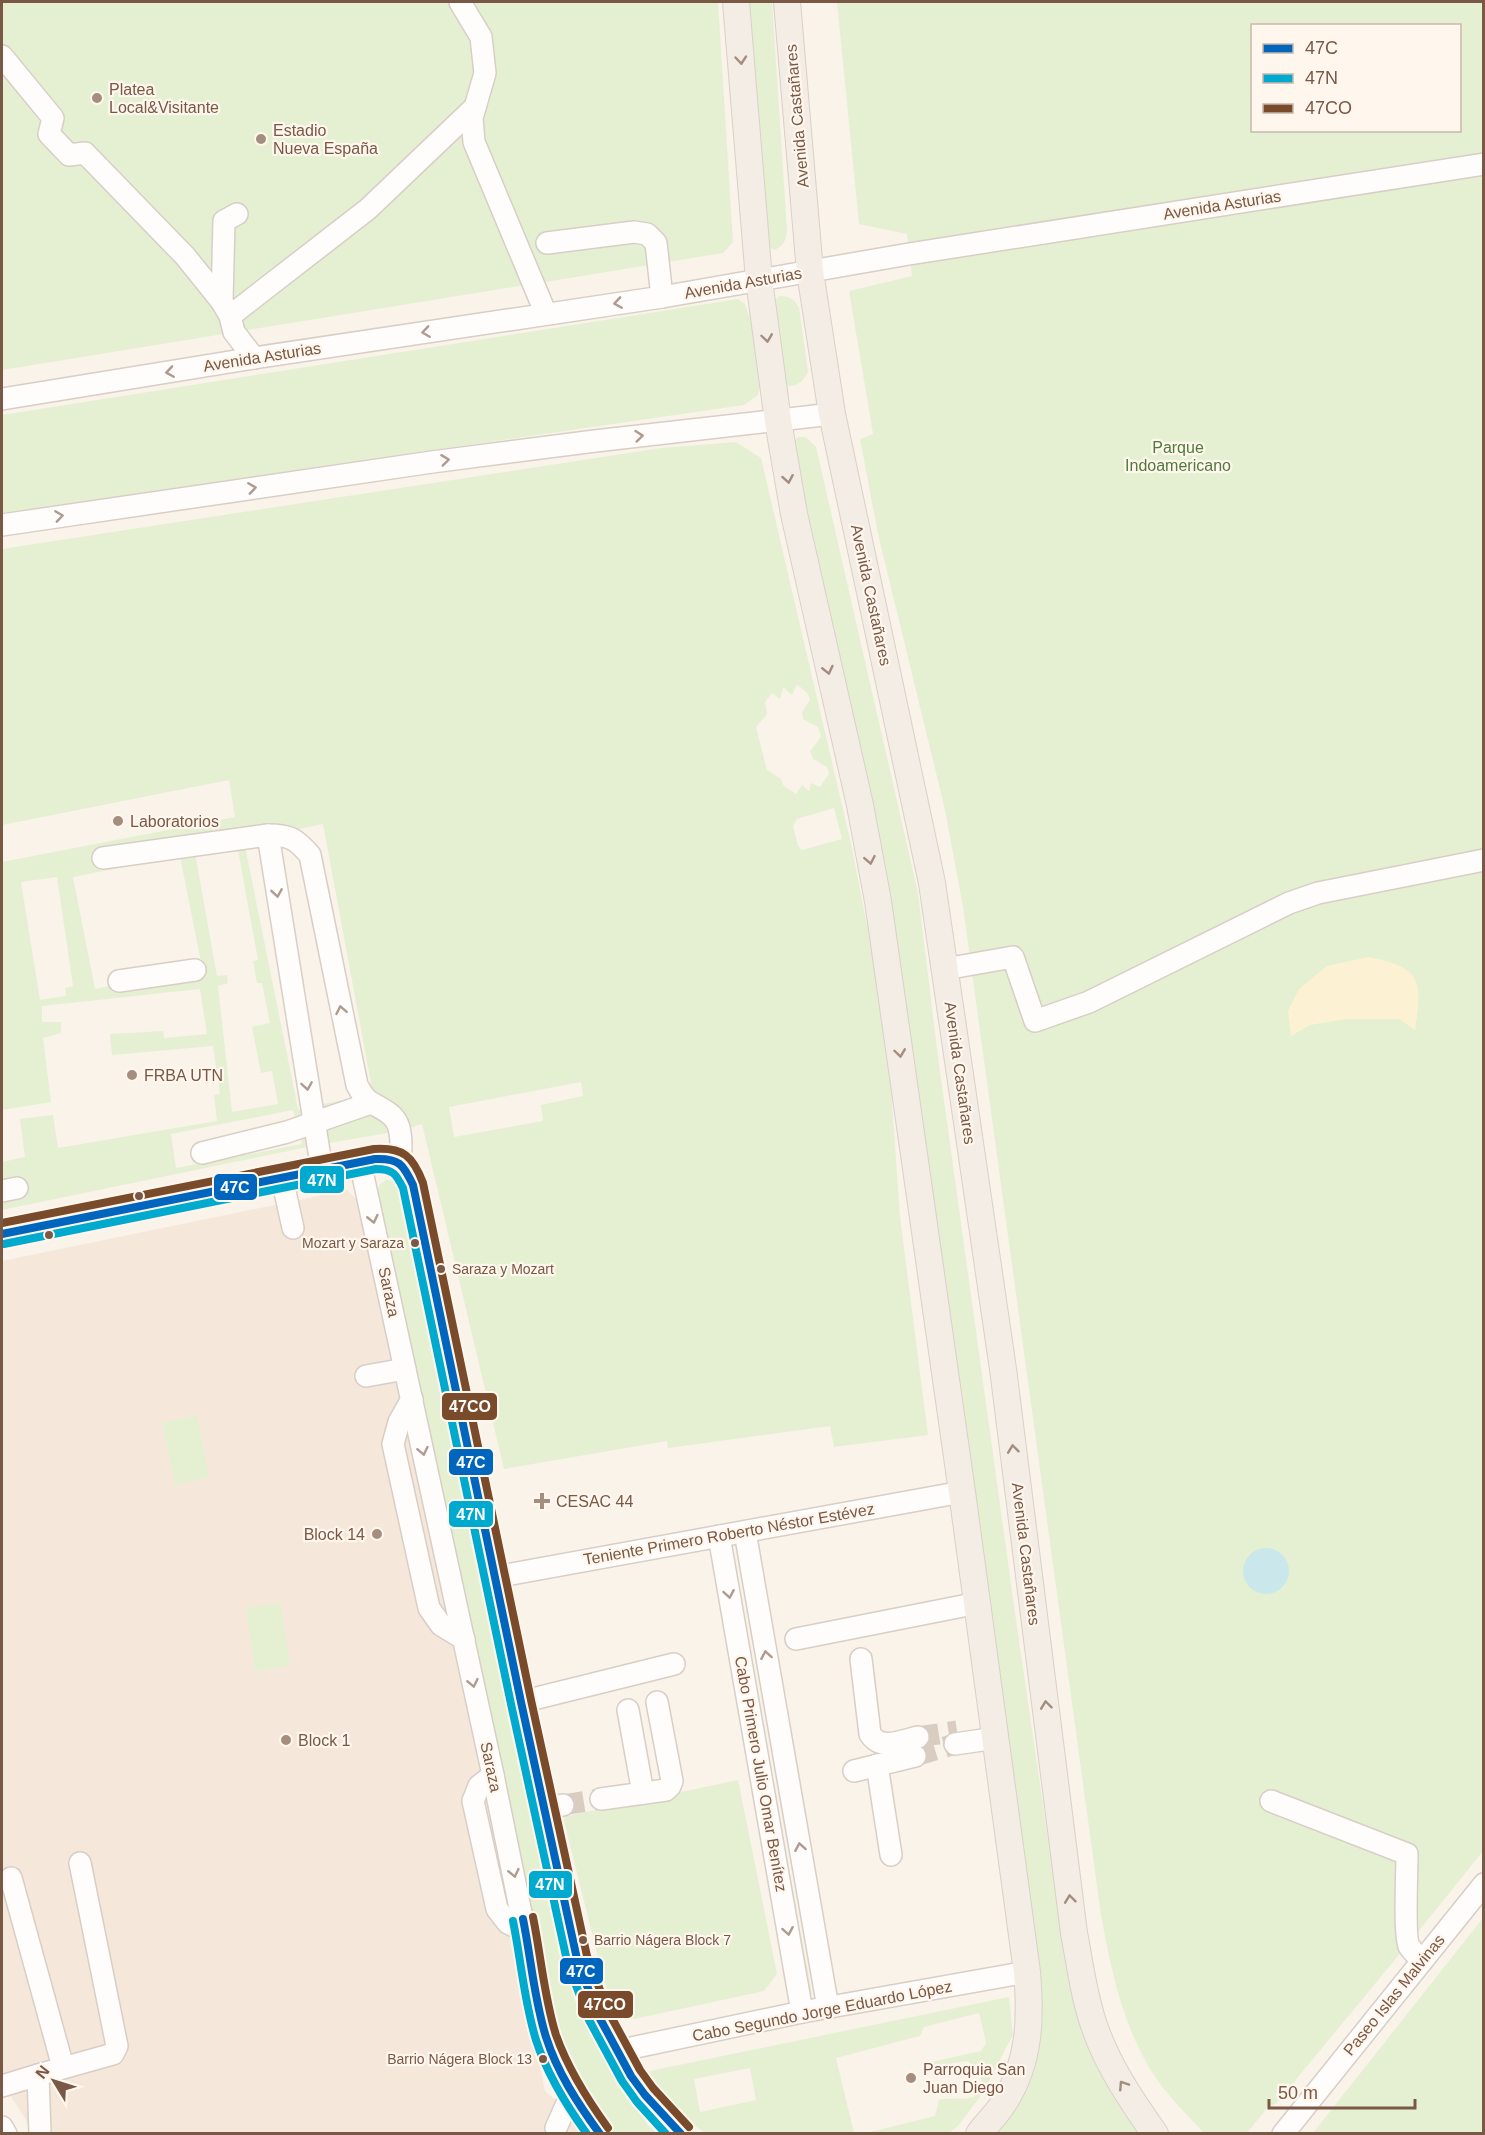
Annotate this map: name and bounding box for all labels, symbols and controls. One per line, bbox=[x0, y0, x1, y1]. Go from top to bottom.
legend bbox=[1251, 24, 1461, 132]
text: 47C bbox=[1305, 38, 1338, 58]
street label: Avenida Castañares bbox=[782, 44, 812, 188]
one-way arrow bbox=[734, 55, 747, 64]
text: 47N bbox=[1305, 68, 1338, 88]
place label: Platea Local&Visitante bbox=[109, 81, 219, 116]
marker: Platea Local&Visitante bbox=[90, 91, 104, 105]
text: 47CO bbox=[1305, 98, 1352, 118]
place label: Estadio Nueva España bbox=[273, 122, 378, 157]
marker: Estadio Nueva España bbox=[254, 132, 268, 146]
street label: Avenida Asturias bbox=[1162, 187, 1282, 223]
street label: Avenida Asturias bbox=[683, 264, 803, 302]
one-way arrow bbox=[614, 297, 623, 309]
one-way arrow bbox=[421, 326, 430, 338]
one-way arrow bbox=[760, 333, 772, 342]
street label: Avenida Asturias bbox=[202, 339, 322, 375]
one-way arrow bbox=[166, 365, 175, 377]
one-way arrow bbox=[634, 430, 643, 443]
park label: Parque Indoamericano bbox=[1125, 439, 1231, 474]
one-way arrow bbox=[441, 454, 450, 467]
one-way arrow bbox=[781, 474, 793, 483]
one-way arrow bbox=[248, 483, 257, 495]
one-way arrow bbox=[55, 511, 64, 523]
street label: Avenida Castañares bbox=[848, 523, 894, 667]
one-way arrow bbox=[821, 664, 834, 674]
place label: Laboratorios bbox=[130, 813, 219, 830]
marker: Laboratorios bbox=[111, 814, 125, 828]
one-way arrow bbox=[863, 855, 876, 865]
one-way arrow bbox=[271, 888, 283, 898]
street label: Avenida Castañares bbox=[942, 1001, 978, 1145]
one-way arrow bbox=[335, 1006, 348, 1016]
one-way arrow bbox=[894, 1048, 906, 1057]
place label: FRBA UTN bbox=[144, 1067, 223, 1084]
marker: FRBA UTN bbox=[125, 1068, 139, 1082]
one-way arrow bbox=[301, 1081, 313, 1090]
line badge: 47N bbox=[299, 1165, 345, 1194]
text: 47N bbox=[307, 1172, 337, 1189]
line badge: 47C bbox=[213, 1173, 258, 1201]
text: 47C bbox=[220, 1179, 250, 1196]
unlabelled marker bbox=[133, 1190, 145, 1202]
one-way arrow bbox=[366, 1214, 379, 1224]
unlabelled marker bbox=[43, 1229, 55, 1241]
place label: Mozart y Saraza bbox=[302, 1235, 404, 1251]
marker: Mozart y Saraza bbox=[409, 1237, 421, 1249]
place label: Saraza y Mozart bbox=[452, 1261, 554, 1277]
marker: Saraza y Mozart bbox=[435, 1263, 447, 1275]
street label: Saraza bbox=[375, 1265, 403, 1319]
line badge: 47CO bbox=[441, 1392, 498, 1421]
text: 47CO bbox=[449, 1398, 491, 1415]
one-way arrow bbox=[1007, 1445, 1019, 1454]
one-way arrow bbox=[416, 1446, 429, 1456]
line badge: 47C bbox=[448, 1448, 494, 1476]
text: 47C bbox=[456, 1454, 486, 1471]
street label: Avenida Castañares bbox=[1009, 1482, 1043, 1626]
marker: CESAC 44 bbox=[533, 1492, 551, 1510]
place label: CESAC 44 bbox=[556, 1493, 633, 1510]
line badge: 47N bbox=[448, 1500, 494, 1528]
street label: Teniente Primero Roberto Néstor Estévez bbox=[582, 1500, 876, 1568]
text: 47N bbox=[456, 1506, 486, 1523]
place label: Block 14 bbox=[304, 1526, 365, 1543]
marker: Block 14 bbox=[370, 1527, 384, 1541]
one-way arrow bbox=[722, 1588, 735, 1598]
one-way arrow bbox=[760, 1650, 773, 1660]
street label: Cabo Primero Julio Omar Benítez bbox=[732, 1655, 790, 1893]
one-way arrow bbox=[465, 1677, 478, 1687]
one-way arrow bbox=[1040, 1701, 1052, 1710]
place label: Block 1 bbox=[298, 1732, 351, 1749]
marker: Block 1 bbox=[279, 1733, 293, 1747]
street label: Saraza bbox=[477, 1740, 505, 1794]
one-way arrow bbox=[794, 1842, 807, 1852]
one-way arrow bbox=[507, 1868, 520, 1878]
line badge: 47N bbox=[528, 1870, 573, 1899]
text: 47N bbox=[535, 1876, 565, 1893]
one-way arrow bbox=[1064, 1894, 1077, 1903]
one-way arrow bbox=[781, 1925, 794, 1935]
street label: Paseo Islas Malvinas bbox=[1340, 1931, 1448, 2059]
place label: Barrio Nágera Block 7 bbox=[594, 1932, 731, 1948]
marker: Barrio Nágera Block 7 bbox=[577, 1934, 589, 1946]
line badge: 47C bbox=[559, 1957, 604, 1985]
text: 47C bbox=[566, 1963, 596, 1980]
street label: Cabo Segundo Jorge Eduardo López bbox=[691, 1977, 953, 2045]
line badge: 47CO bbox=[577, 1990, 634, 2019]
text: 47CO bbox=[584, 1996, 626, 2013]
north arrow bbox=[24, 2051, 84, 2111]
place label: Barrio Nágera Block 13 bbox=[387, 2051, 532, 2067]
marker: Barrio Nágera Block 13 bbox=[537, 2053, 549, 2065]
place label: Parroquia San Juan Diego bbox=[923, 2061, 1025, 2096]
text: N bbox=[32, 2062, 53, 2082]
marker: Parroquia San Juan Diego bbox=[904, 2071, 918, 2085]
scale bar bbox=[1269, 2072, 1414, 2110]
one-way arrow bbox=[1119, 2080, 1130, 2091]
text: 50 m bbox=[1278, 2083, 1318, 2103]

